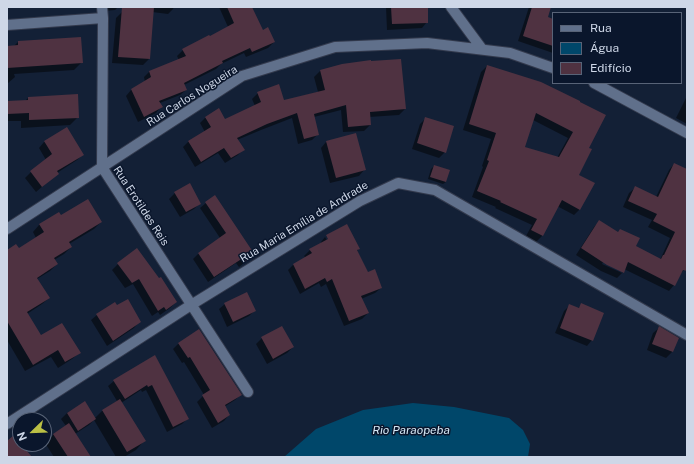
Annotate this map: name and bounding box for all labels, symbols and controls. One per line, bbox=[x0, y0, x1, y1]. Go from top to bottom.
legend bbox=[552, 12, 682, 84]
text: Rua bbox=[590, 21, 612, 35]
text: Água bbox=[590, 41, 619, 55]
text: Edifício bbox=[590, 61, 631, 75]
street label: Rua Carlos Nogueira bbox=[144, 63, 240, 129]
street label: Rua Erotildes Reis bbox=[110, 164, 172, 248]
street label: Rua Maria Emília de Andrade bbox=[238, 178, 370, 266]
north arrow bbox=[12, 412, 52, 452]
water label: Rio Paraopeba bbox=[372, 423, 450, 437]
text: N bbox=[15, 430, 29, 443]

